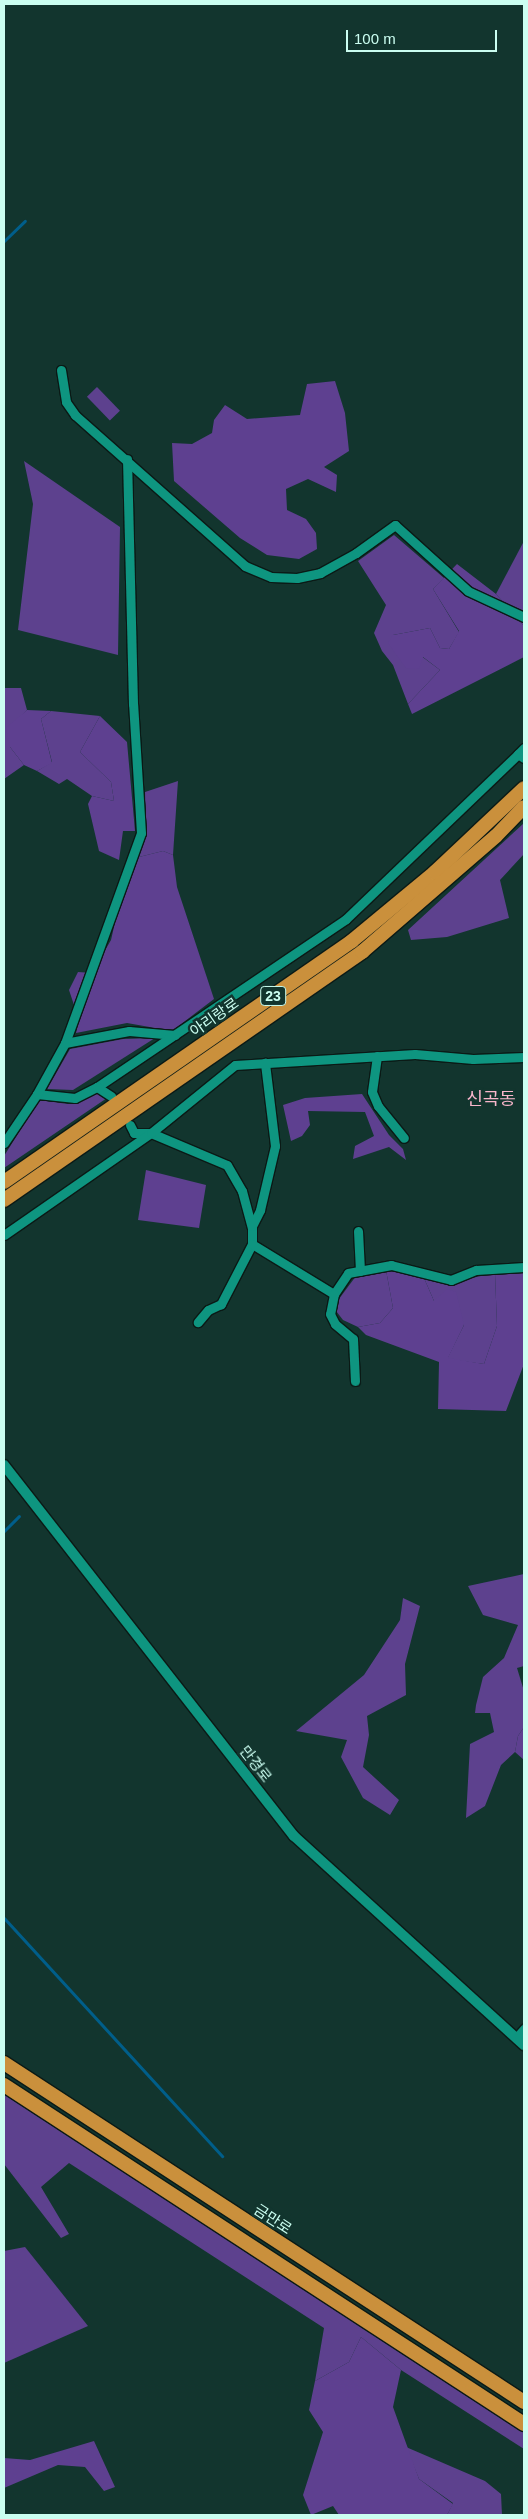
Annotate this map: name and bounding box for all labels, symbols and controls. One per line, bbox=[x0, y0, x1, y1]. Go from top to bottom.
scale bar bbox=[348, 20, 499, 52]
text: 100 m bbox=[354, 30, 396, 47]
road number: 23 bbox=[259, 984, 287, 1008]
street label: 아리랑로 bbox=[186, 994, 242, 1040]
district label: 신곡동 bbox=[466, 1088, 516, 1110]
street label: 만경로 bbox=[236, 1742, 276, 1786]
street label: 금만로 bbox=[251, 2200, 295, 2238]

